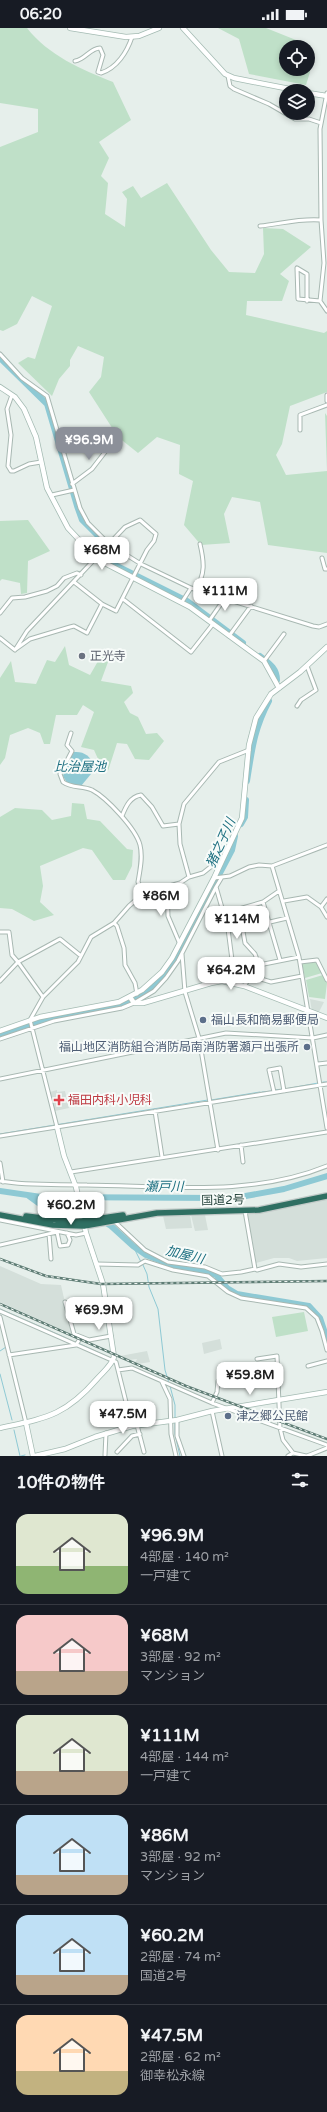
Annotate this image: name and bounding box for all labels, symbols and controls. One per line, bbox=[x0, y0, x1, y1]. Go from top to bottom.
text: 06:20 bbox=[20, 5, 62, 23]
map controls bbox=[279, 40, 315, 120]
button: locate bbox=[279, 40, 315, 76]
button: layers bbox=[279, 84, 315, 120]
pin: ¥96.9M bbox=[56, 427, 122, 461]
text: ¥96.9M bbox=[65, 432, 113, 448]
pin: ¥68M bbox=[78, 537, 126, 571]
text: ¥68M bbox=[83, 542, 121, 558]
pin: ¥111M bbox=[197, 578, 253, 612]
text: ¥111M bbox=[202, 583, 248, 599]
place label: 正光寺 bbox=[90, 649, 126, 663]
marker: 正光寺 bbox=[77, 651, 87, 661]
water label: 比治屋池 bbox=[54, 759, 108, 775]
water label: 猪之子川 bbox=[203, 814, 240, 870]
pin: ¥86M bbox=[137, 883, 185, 917]
text: ¥86M bbox=[142, 888, 180, 904]
pin: ¥114M bbox=[209, 906, 265, 940]
text: ¥114M bbox=[214, 911, 260, 927]
pin: ¥64.2M bbox=[198, 957, 264, 991]
text: ¥64.2M bbox=[207, 962, 255, 978]
place label: 福山長和簡易郵便局 bbox=[211, 1013, 319, 1027]
marker: 福山長和簡易郵便局 bbox=[198, 1015, 208, 1025]
place label: 福山地区消防組合消防局南消防署瀬戸出張所 bbox=[59, 1040, 299, 1054]
marker: 福山地区消防組合消防局南消防署瀬戸出張所 bbox=[302, 1042, 312, 1052]
place label: 福田内科小児科 bbox=[68, 1093, 152, 1107]
marker: 福田内科小児科 bbox=[53, 1094, 65, 1106]
water label: 瀬戸川 bbox=[144, 1179, 185, 1195]
pin: ¥60.2M bbox=[38, 1192, 104, 1226]
street label: 国道2号 bbox=[201, 1193, 245, 1207]
text: ¥60.2M bbox=[47, 1197, 95, 1213]
water label: 加屋川 bbox=[164, 1243, 208, 1268]
pin: ¥69.9M bbox=[66, 1297, 132, 1331]
text: ¥69.9M bbox=[75, 1302, 123, 1318]
pin: ¥59.8M bbox=[217, 1362, 283, 1396]
text: ¥59.8M bbox=[226, 1367, 274, 1383]
pin: ¥47.5M bbox=[90, 1401, 156, 1435]
text: ¥47.5M bbox=[99, 1406, 147, 1422]
place label: 津之郷公民館 bbox=[236, 1409, 308, 1423]
marker: 津之郷公民館 bbox=[223, 1411, 233, 1421]
icon: filters bbox=[289, 1469, 311, 1491]
text: 10件の物件 bbox=[16, 1472, 105, 1493]
text: ¥96.9M bbox=[140, 1525, 204, 1546]
icon: home bbox=[48, 1530, 96, 1578]
text: 4部屋 · 140 m² bbox=[140, 1549, 229, 1565]
text: 一戸建て bbox=[140, 1568, 192, 1584]
text: ¥68M bbox=[140, 1625, 189, 1646]
icon: home bbox=[48, 1631, 96, 1679]
text: 3部屋 · 92 m² bbox=[140, 1649, 221, 1665]
text: マンション bbox=[140, 1668, 205, 1684]
text: ¥111M bbox=[140, 1725, 200, 1746]
icon: home bbox=[48, 1731, 96, 1779]
text: 4部屋 · 144 m² bbox=[140, 1749, 229, 1765]
text: 一戸建て bbox=[140, 1768, 192, 1784]
text: ¥86M bbox=[140, 1825, 189, 1846]
icon: home bbox=[48, 1831, 96, 1879]
text: 3部屋 · 92 m² bbox=[140, 1849, 221, 1865]
text: マンション bbox=[140, 1868, 205, 1884]
text: ¥60.2M bbox=[140, 1925, 204, 1946]
icon: home bbox=[48, 1931, 96, 1979]
text: 2部屋 · 74 m² bbox=[140, 1949, 221, 1965]
text: 国道2号 bbox=[140, 1968, 187, 1984]
text: ¥47.5M bbox=[140, 2025, 203, 2046]
icon: home bbox=[48, 2031, 96, 2079]
text: 2部屋 · 62 m² bbox=[140, 2049, 221, 2065]
text: 御幸松永線 bbox=[140, 2068, 205, 2084]

